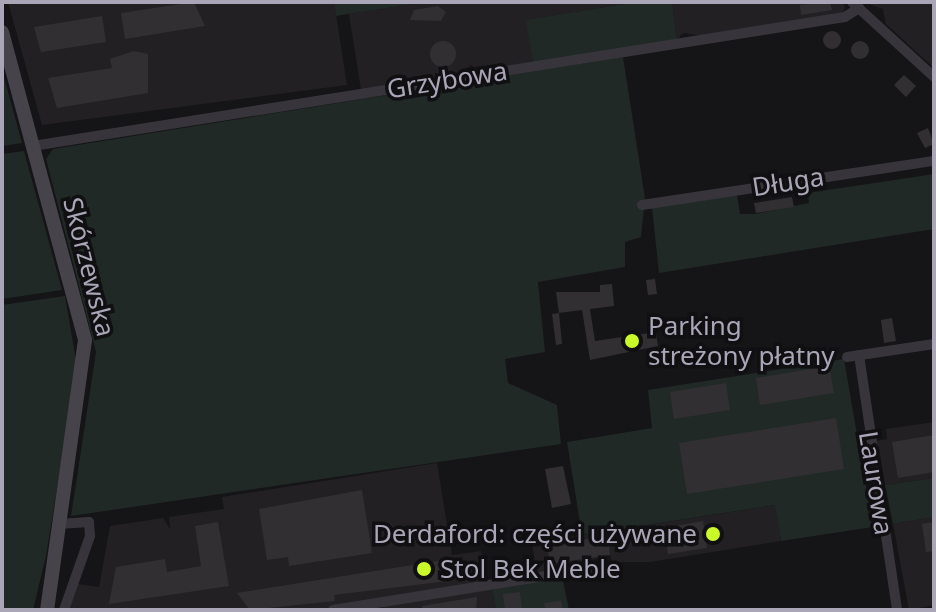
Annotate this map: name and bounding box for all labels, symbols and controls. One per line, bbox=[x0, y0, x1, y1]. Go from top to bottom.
street label: Grzybowa bbox=[385, 55, 509, 105]
street label: Długa bbox=[750, 161, 826, 203]
street label: Skórzewska bbox=[57, 194, 121, 340]
place label: Parking streżony płatny bbox=[648, 310, 834, 372]
marker: Parking streżony płatny bbox=[623, 332, 641, 350]
street label: Laurowa bbox=[852, 429, 900, 537]
place label: Derdaford: części używane bbox=[373, 518, 697, 550]
marker: Derdaford: części używane bbox=[704, 525, 722, 543]
place label: Stol Bek Meble bbox=[440, 553, 621, 585]
marker: Stol Bek Meble bbox=[415, 560, 433, 578]

